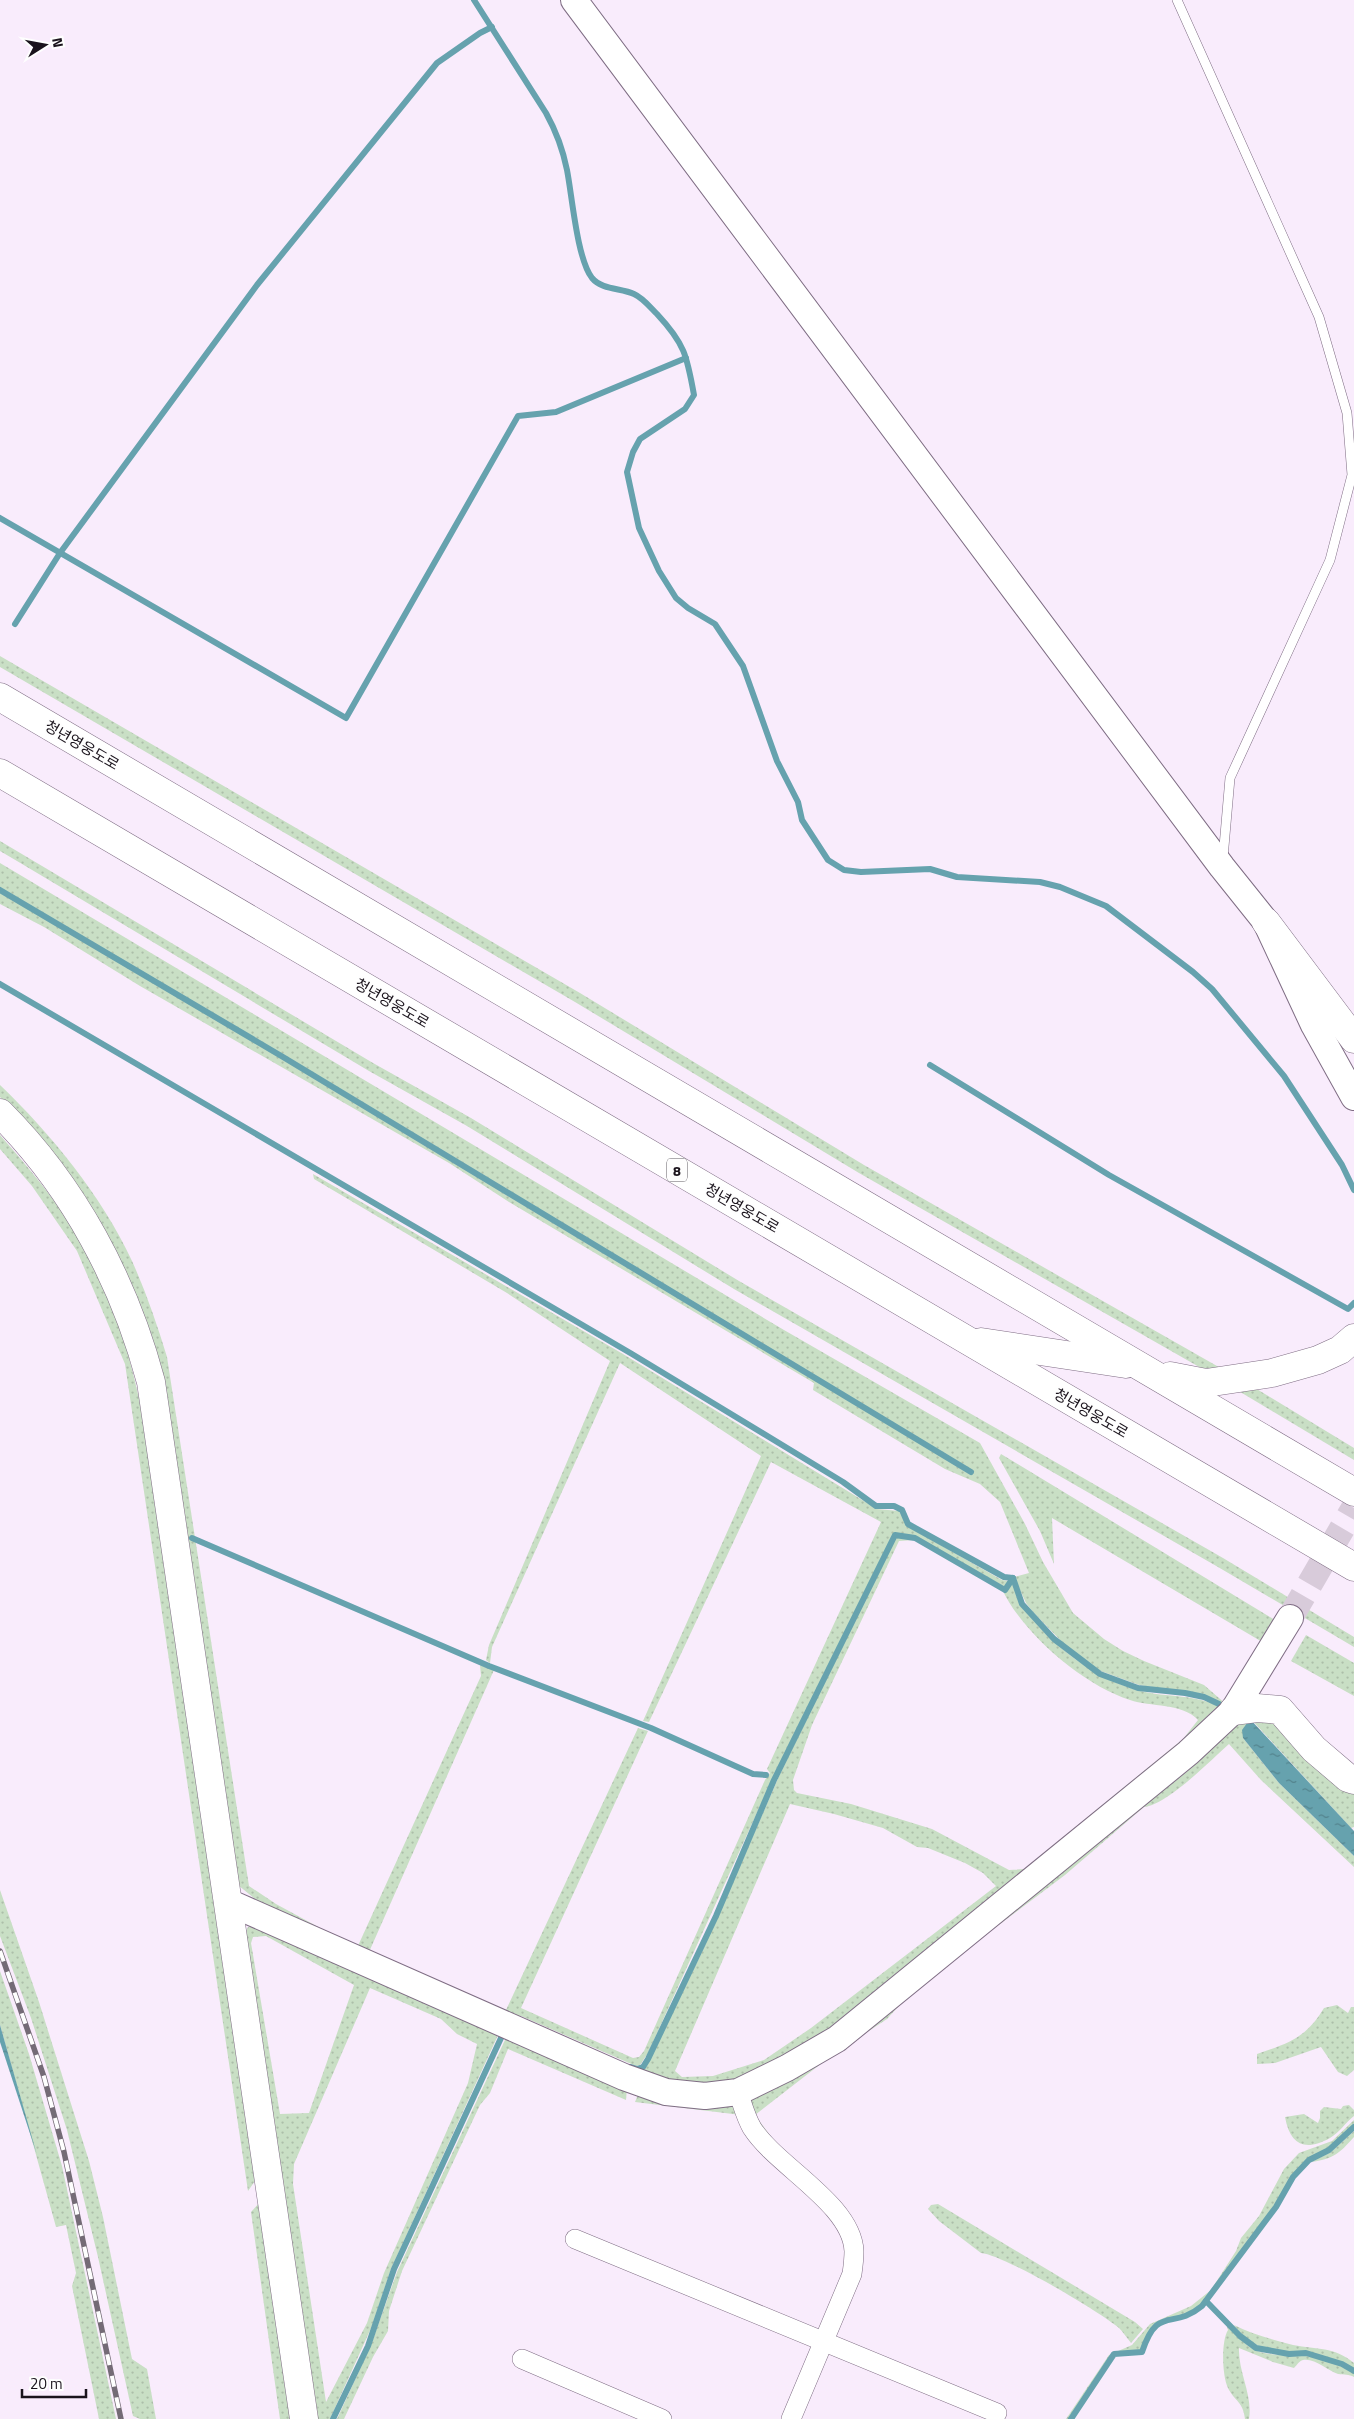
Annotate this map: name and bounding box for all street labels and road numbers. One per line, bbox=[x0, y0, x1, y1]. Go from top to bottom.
street label: 청년영웅도로 bbox=[40, 714, 124, 776]
street label: 청년영웅도로 bbox=[350, 972, 434, 1034]
road number: 8 bbox=[667, 1158, 687, 1182]
street label: 청년영웅도로 bbox=[700, 1177, 784, 1239]
street label: 청년영웅도로 bbox=[1049, 1382, 1133, 1444]

